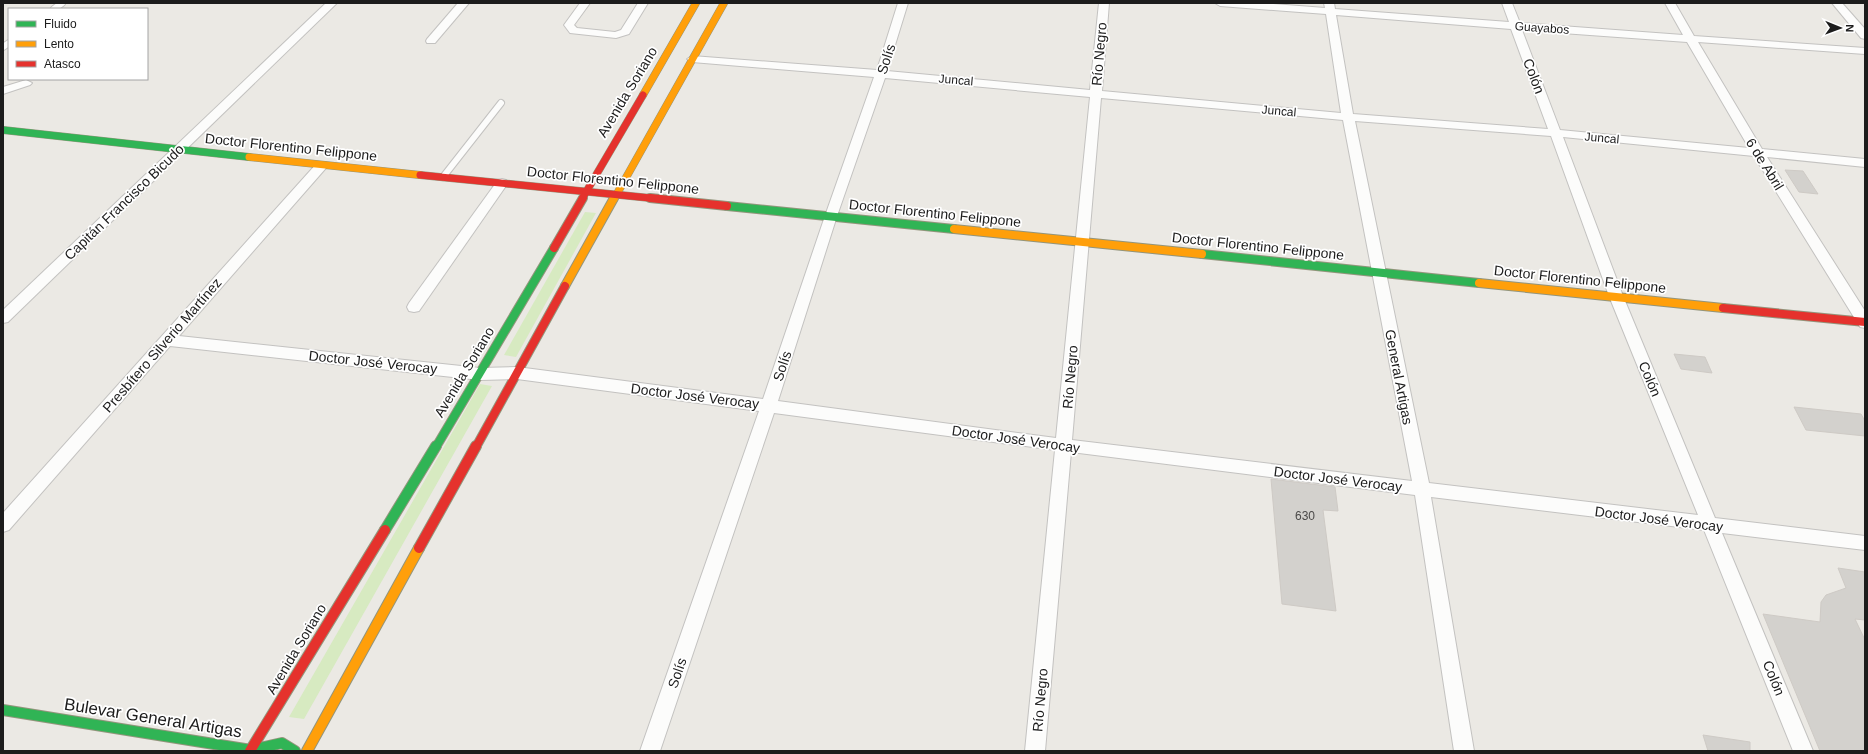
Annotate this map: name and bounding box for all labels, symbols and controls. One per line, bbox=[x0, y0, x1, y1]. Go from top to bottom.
legend bbox=[8, 8, 148, 80]
north arrow bbox=[1820, 8, 1860, 48]
text: Fluido bbox=[44, 17, 77, 31]
street label: Guayabos bbox=[1514, 19, 1570, 37]
street label: Río Negro bbox=[1088, 21, 1110, 86]
text: N bbox=[1844, 24, 1856, 32]
text: Lento bbox=[44, 37, 74, 51]
street label: Solís bbox=[874, 42, 898, 76]
street label: Avenida Soriano bbox=[594, 44, 660, 140]
street label: Colón bbox=[1520, 56, 1548, 96]
text: Atasco bbox=[44, 57, 81, 71]
street label: Juncal bbox=[938, 72, 974, 88]
street label: Juncal bbox=[1261, 103, 1297, 119]
street label: Doctor Florentino Felippone bbox=[204, 130, 378, 164]
street label: Juncal bbox=[1584, 130, 1620, 146]
street label: 6 de Abril bbox=[1743, 135, 1787, 193]
street label: Capitán Francisco Bicudo bbox=[61, 141, 187, 263]
street label: Doctor Florentino Felippone bbox=[526, 163, 700, 197]
street label: Doctor Florentino Felippone bbox=[848, 196, 1022, 230]
street label: Doctor Florentino Felippone bbox=[1171, 229, 1345, 263]
street label: Doctor Florentino Felippone bbox=[1493, 262, 1667, 296]
street label: Presbítero Silverio Martínez bbox=[99, 275, 225, 415]
street label: Avenida Soriano bbox=[431, 324, 497, 420]
street label: General Artigas bbox=[1382, 328, 1416, 426]
street label: Río Negro bbox=[1059, 344, 1081, 409]
street label: Doctor José Verocay bbox=[308, 347, 438, 377]
street label: Solís bbox=[770, 349, 794, 383]
street label: Colón bbox=[1635, 359, 1665, 399]
street label: Doctor José Verocay bbox=[630, 380, 760, 412]
street label: Doctor José Verocay bbox=[951, 422, 1081, 456]
street label: Doctor José Verocay bbox=[1273, 463, 1403, 495]
street label: Doctor José Verocay bbox=[1594, 503, 1724, 535]
house number: 630 bbox=[1295, 509, 1315, 523]
street label: Avenida Soriano bbox=[263, 601, 329, 697]
street label: Solís bbox=[664, 656, 690, 690]
street label: Colón bbox=[1760, 658, 1788, 698]
street label: Río Negro bbox=[1029, 667, 1051, 732]
street label: Bulevar General Artigas bbox=[63, 695, 243, 741]

